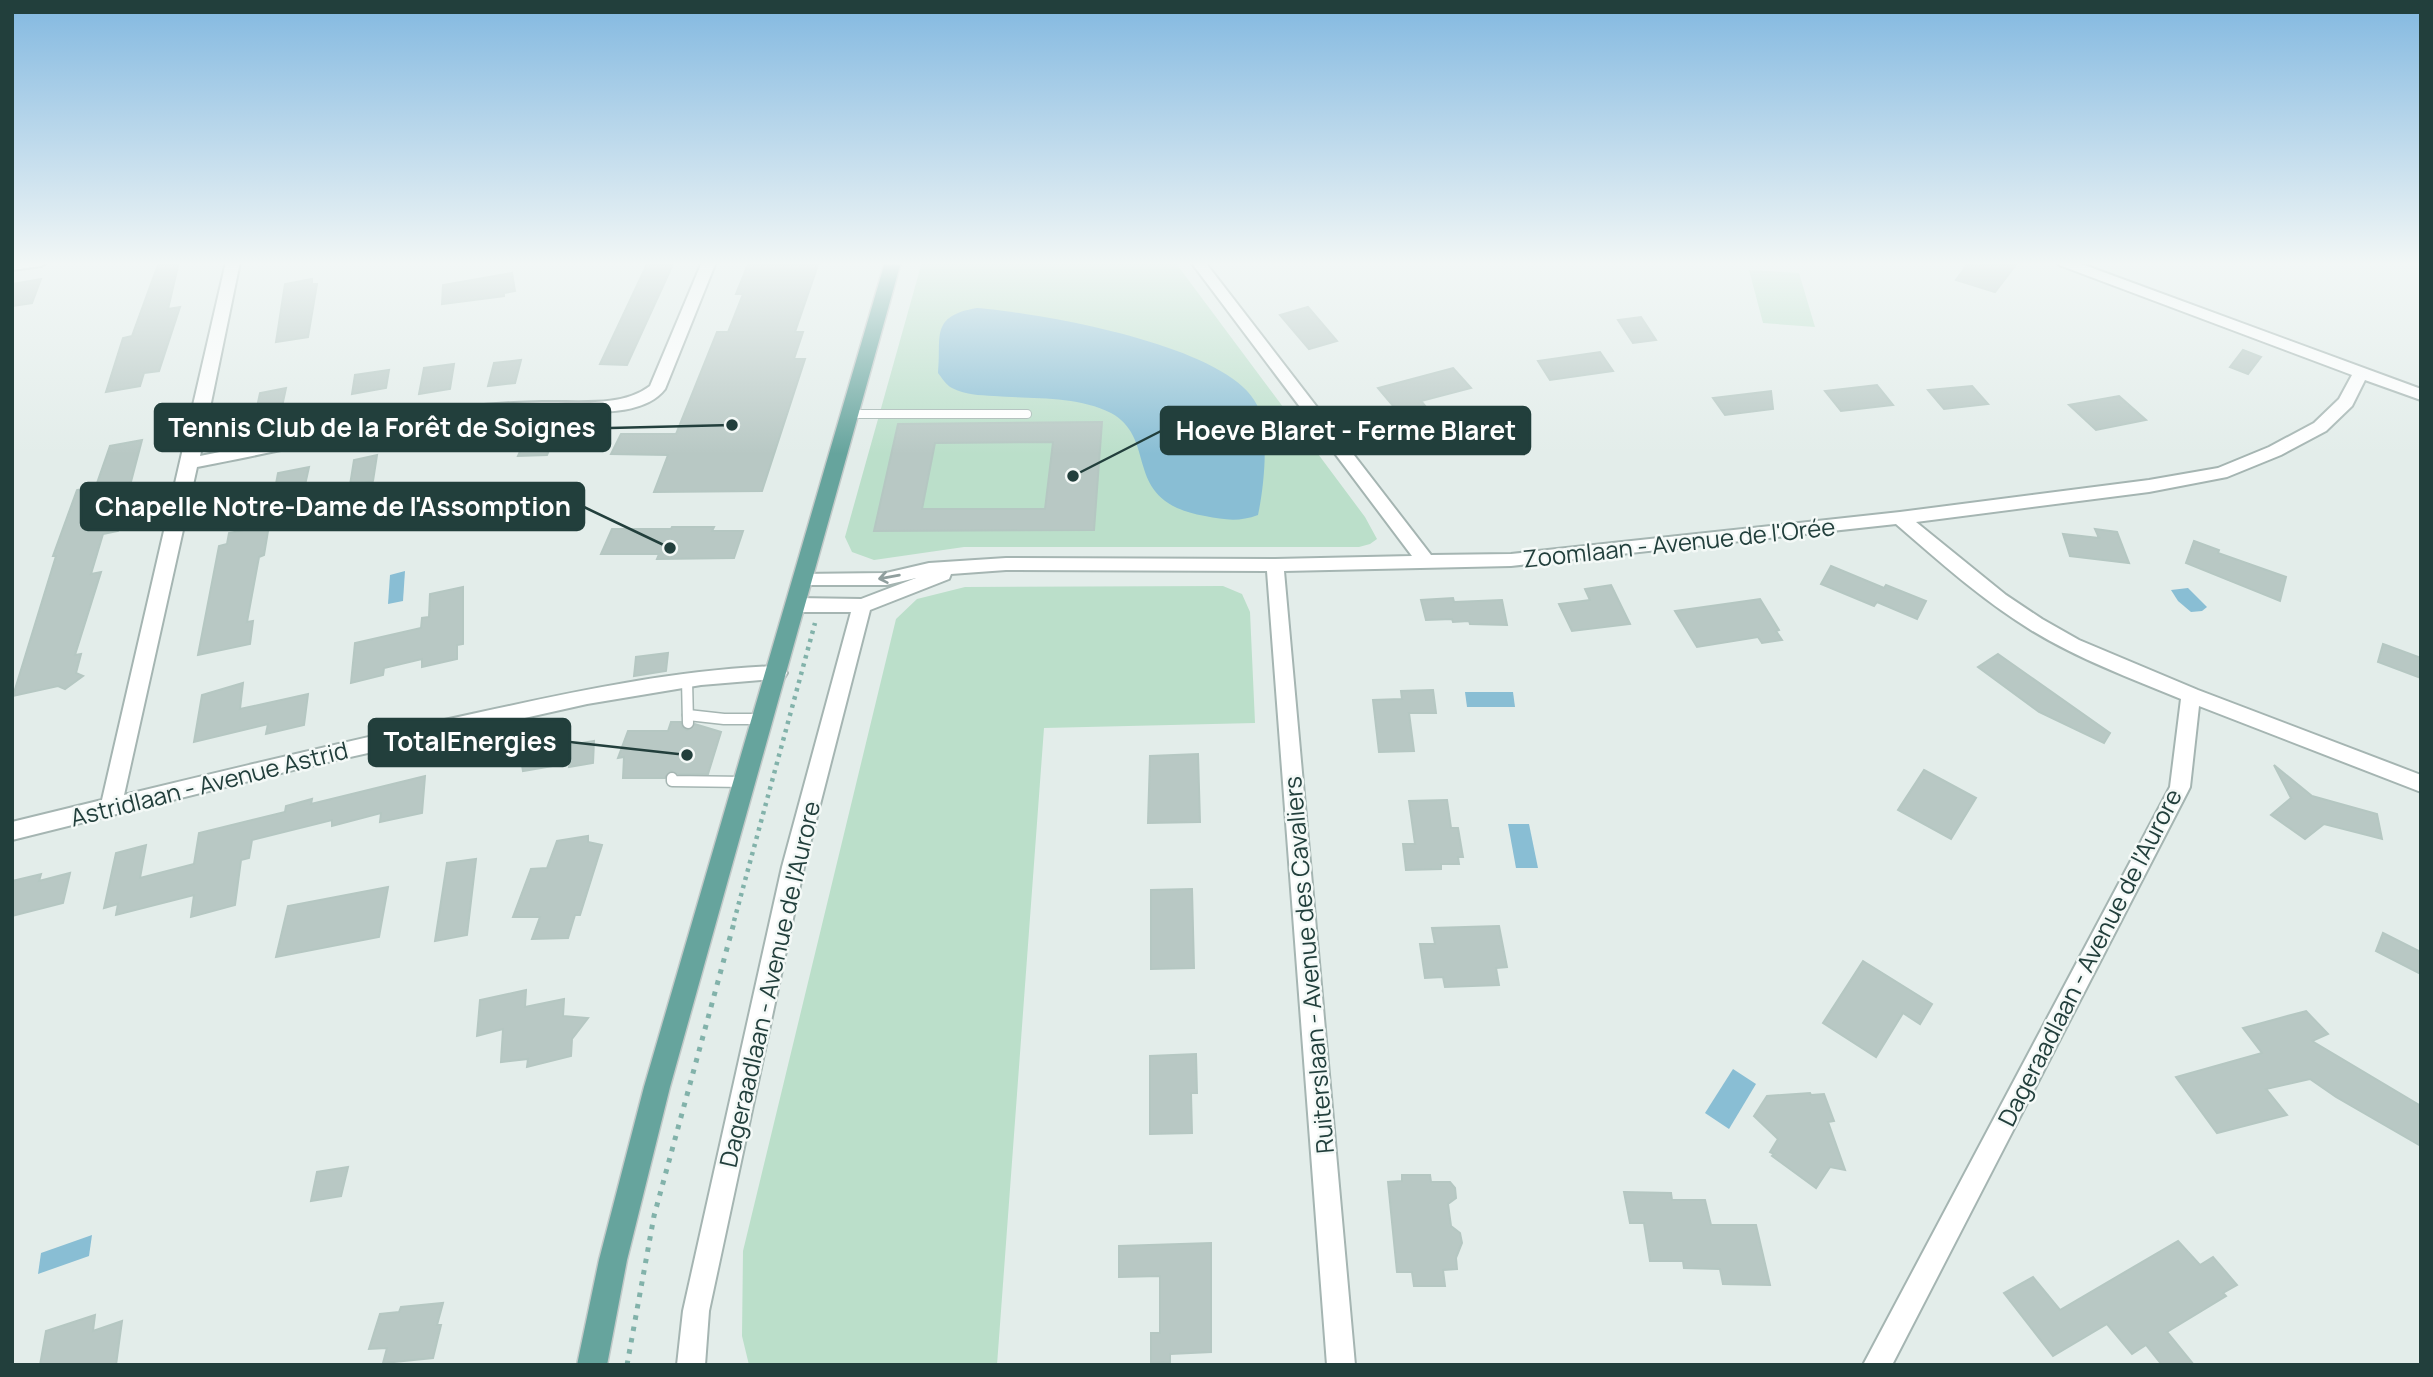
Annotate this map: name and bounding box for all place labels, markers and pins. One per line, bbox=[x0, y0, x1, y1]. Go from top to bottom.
callout: Tennis Club de la Forêt de Soignes bbox=[155, 404, 610, 451]
callout: Hoeve Blaret - Ferme Blaret bbox=[1161, 407, 1530, 454]
callout: Chapelle Notre-Dame de l'Assomption bbox=[81, 483, 584, 530]
callout: TotalEnergies bbox=[369, 719, 570, 766]

